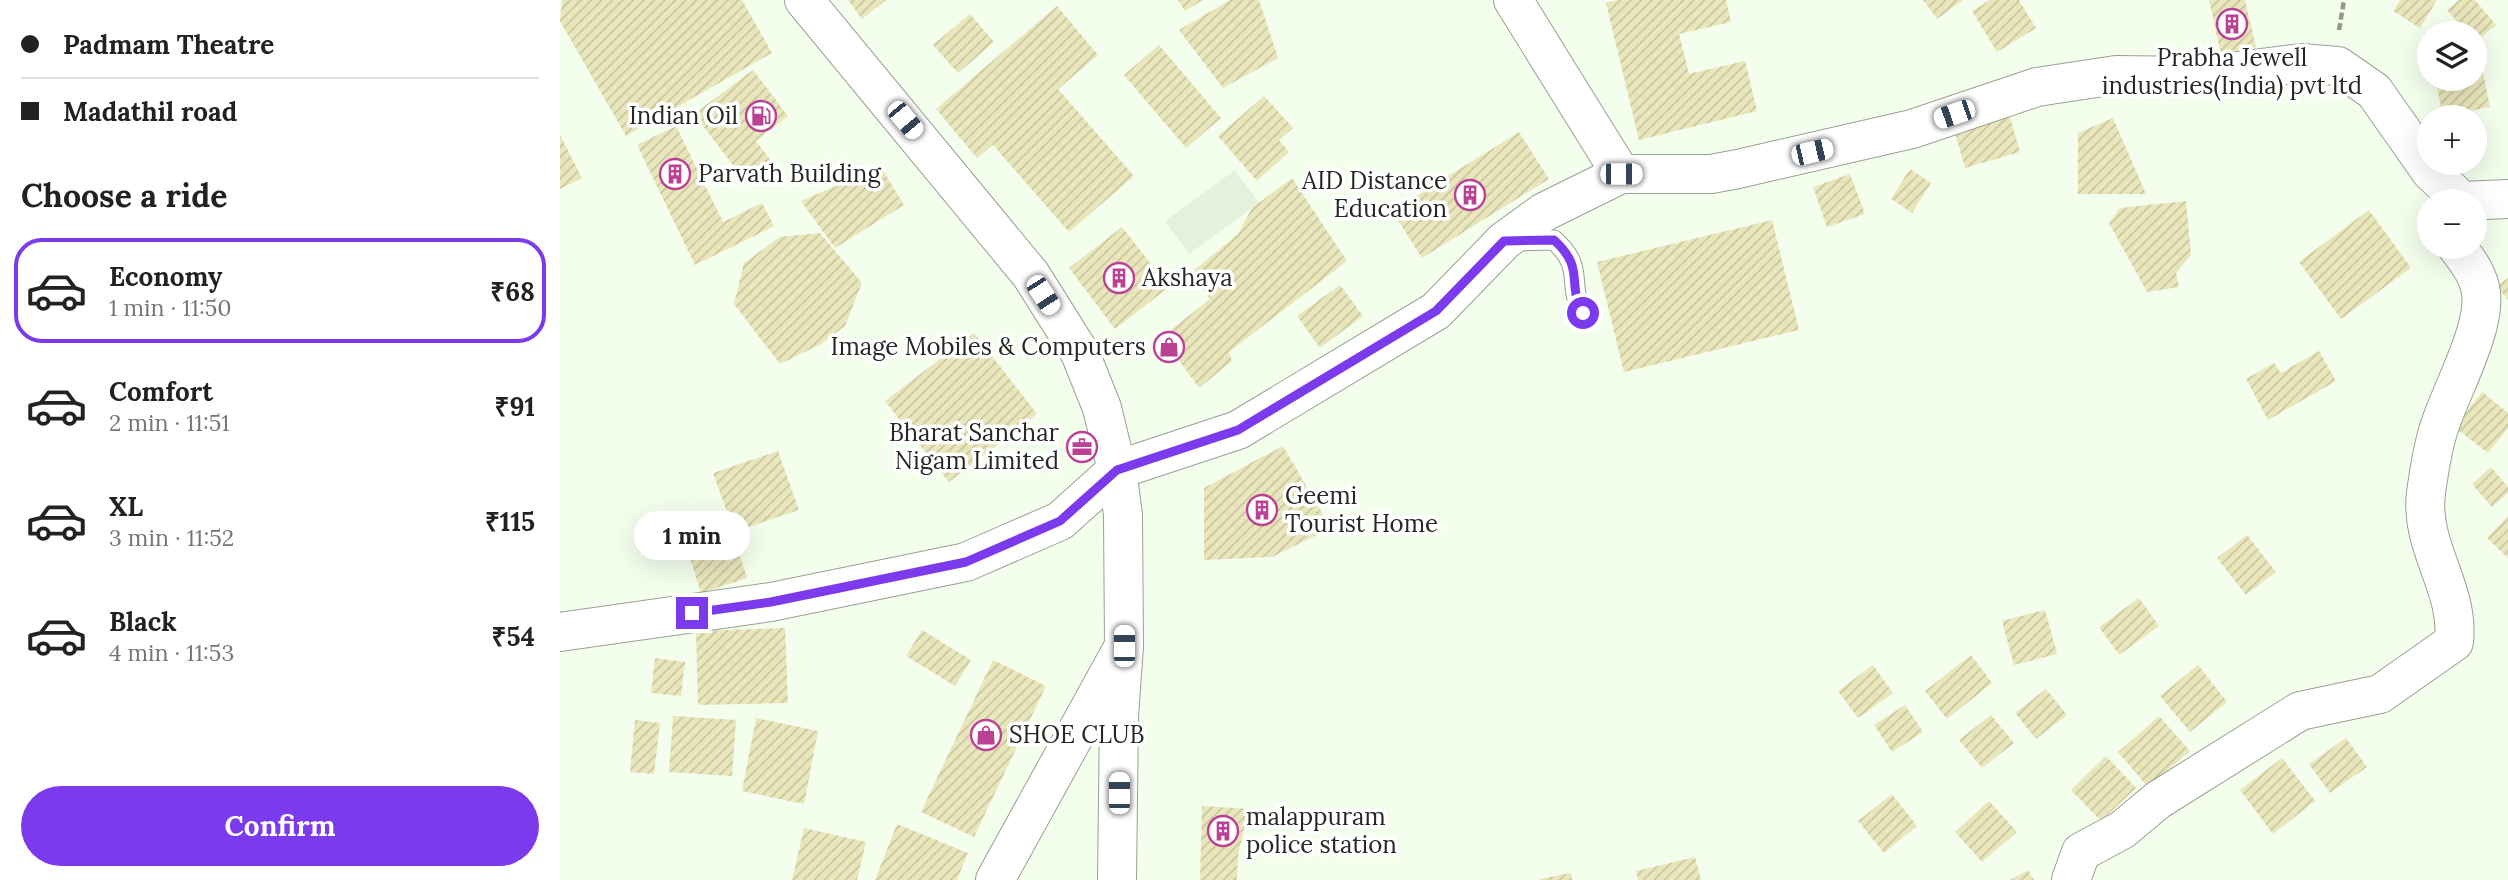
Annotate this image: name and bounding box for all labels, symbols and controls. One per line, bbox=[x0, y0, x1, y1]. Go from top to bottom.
building icon: Prabha Jewell industries(India) pvt ltd bbox=[2215, 7, 2249, 41]
map controls bbox=[2417, 21, 2487, 259]
button: layers bbox=[2417, 21, 2487, 91]
text: Padmam Theatre bbox=[63, 28, 274, 61]
place label: Prabha Jewell industries(India) pvt ltd bbox=[2102, 42, 2362, 101]
text: Madathil road bbox=[63, 95, 237, 128]
car bbox=[884, 97, 927, 143]
car bbox=[1931, 97, 1978, 131]
fuel station icon: Indian Oil bbox=[744, 99, 778, 133]
place label: Indian Oil bbox=[629, 100, 738, 131]
button: + bbox=[2417, 105, 2487, 175]
car bbox=[1790, 137, 1835, 167]
building icon: Parvath Building bbox=[658, 157, 692, 191]
place label: Parvath Building bbox=[698, 158, 881, 189]
car bbox=[1601, 164, 1643, 185]
place label: AID Distance Education bbox=[1301, 165, 1447, 224]
text: Choose a ride bbox=[21, 175, 228, 216]
building icon: AID Distance Education bbox=[1453, 178, 1487, 212]
button: − bbox=[2417, 189, 2487, 259]
icon: car bbox=[25, 259, 88, 322]
text: Economy bbox=[109, 260, 222, 293]
building icon: Akshaya bbox=[1102, 261, 1136, 295]
place label: Akshaya bbox=[1141, 262, 1233, 293]
car bbox=[1023, 272, 1064, 318]
text: ₹68 bbox=[490, 275, 535, 308]
text: 1 min · 11:50 bbox=[109, 293, 232, 322]
route start bbox=[1567, 297, 1599, 329]
shop icon: Image Mobiles & Computers bbox=[1152, 330, 1186, 364]
place label: Image Mobiles & Computers bbox=[831, 331, 1146, 362]
icon: car bbox=[25, 374, 88, 437]
text: Comfort bbox=[109, 375, 213, 408]
text: ₹91 bbox=[495, 390, 535, 423]
text: 2 min · 11:51 bbox=[109, 408, 230, 437]
place label: Bharat Sanchar Nigam Limited bbox=[889, 417, 1060, 476]
office icon: Bharat Sanchar Nigam Limited bbox=[1065, 430, 1099, 464]
place label: Geemi Tourist Home bbox=[1285, 480, 1438, 539]
icon: car bbox=[25, 489, 88, 552]
text: XL bbox=[109, 490, 143, 523]
building icon: Geemi Tourist Home bbox=[1245, 493, 1279, 527]
text: ₹115 bbox=[485, 505, 535, 538]
callout: 1 min bbox=[634, 512, 750, 560]
text: 1 min bbox=[663, 521, 721, 550]
text: 3 min · 11:52 bbox=[109, 523, 234, 552]
route end bbox=[676, 597, 708, 629]
icon: car bbox=[25, 604, 88, 667]
text: Black bbox=[109, 605, 177, 638]
text: ₹54 bbox=[492, 620, 535, 653]
car bbox=[1114, 625, 1135, 667]
text: 4 min · 11:53 bbox=[109, 638, 234, 667]
shop icon: SHOE CLUB bbox=[969, 718, 1003, 752]
place label: SHOE CLUB bbox=[1009, 719, 1145, 750]
car bbox=[1109, 772, 1130, 814]
button: Confirm bbox=[21, 786, 539, 866]
place label: malappuram police station bbox=[1246, 801, 1397, 860]
building icon: malappuram police station bbox=[1206, 814, 1240, 848]

